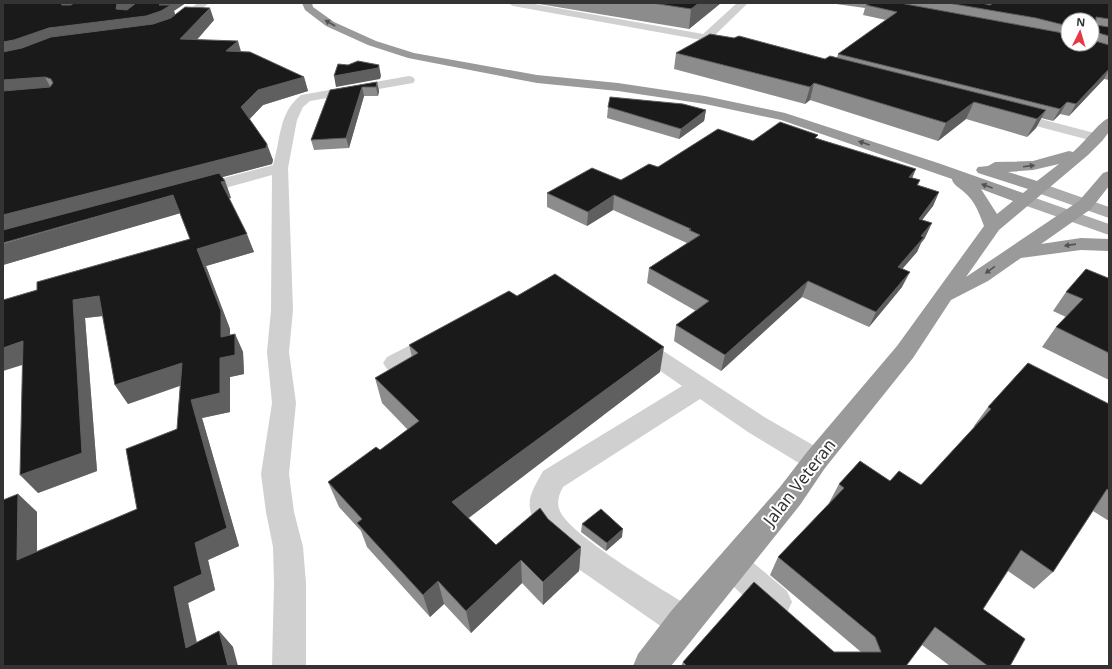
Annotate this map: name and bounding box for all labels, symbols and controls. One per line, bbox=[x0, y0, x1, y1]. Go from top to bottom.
north arrow bbox=[1060, 12, 1100, 52]
text: N bbox=[1076, 14, 1086, 29]
one-way arrow bbox=[324, 20, 336, 27]
one-way arrow bbox=[858, 139, 870, 145]
one-way arrow bbox=[1023, 163, 1035, 170]
one-way arrow bbox=[981, 182, 993, 188]
one-way arrow bbox=[1064, 242, 1076, 248]
one-way arrow bbox=[985, 266, 995, 274]
street label: Jalan Veteran bbox=[756, 434, 840, 532]

